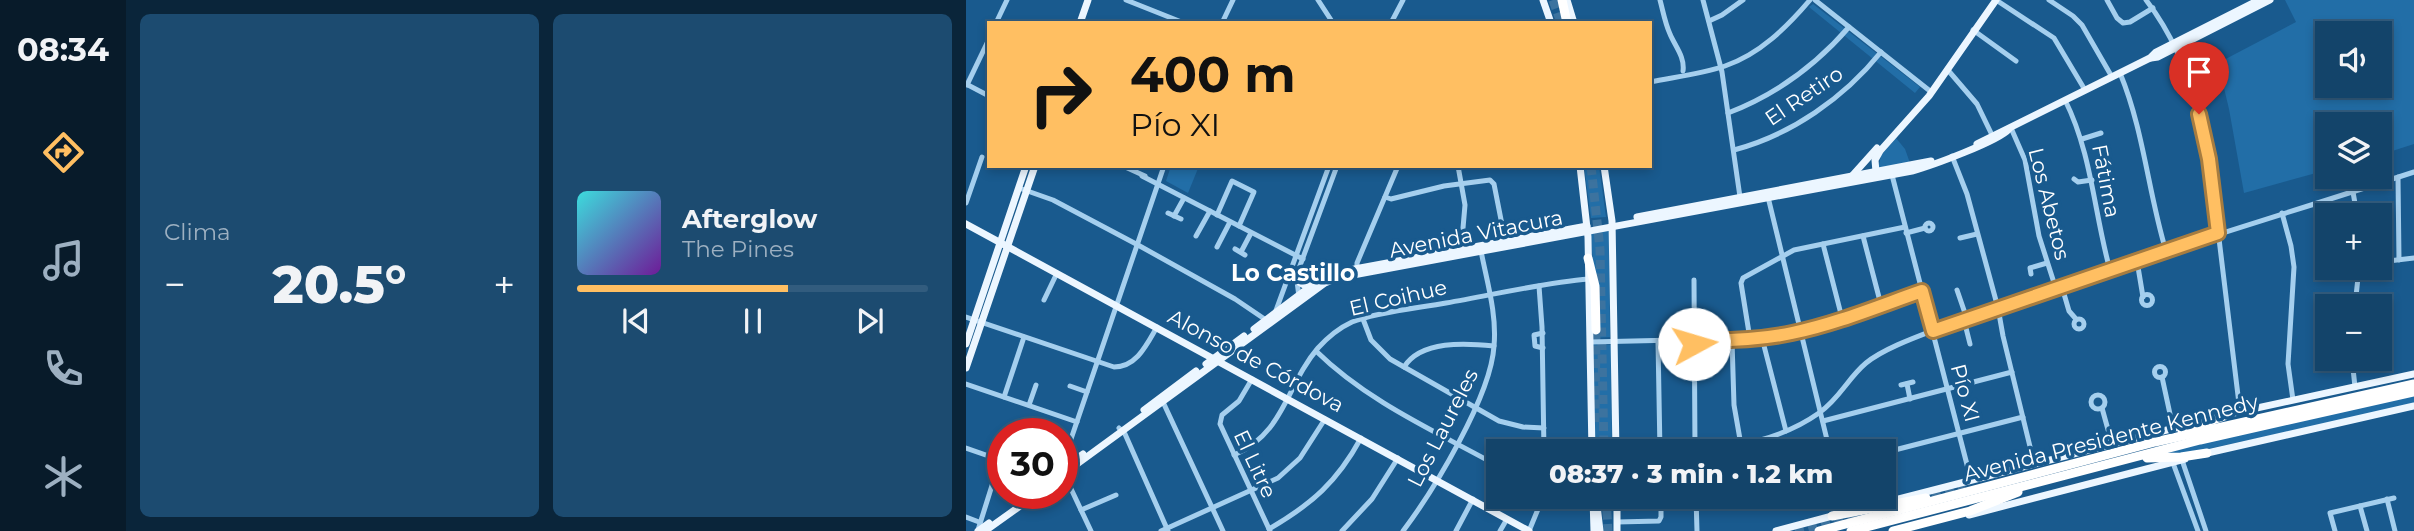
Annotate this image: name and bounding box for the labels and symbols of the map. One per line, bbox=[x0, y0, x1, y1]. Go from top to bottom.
pin bbox=[2169, 42, 2229, 114]
street label: El Retiro bbox=[1760, 60, 1847, 131]
street label: Fátima bbox=[2087, 142, 2126, 220]
street label: Los Abetos bbox=[2023, 145, 2075, 263]
street label: Avenida Vitacura bbox=[1387, 204, 1565, 263]
district label: Lo Castillo bbox=[1231, 259, 1355, 287]
street label: El Coihue bbox=[1347, 274, 1449, 321]
street label: Alonso de Córdova bbox=[1164, 304, 1348, 418]
position arrow bbox=[1657, 307, 1731, 381]
street label: Pío XI bbox=[1946, 361, 1985, 425]
street label: Los Laureles bbox=[1402, 364, 1483, 491]
street label: Avenida Presidente Kennedy bbox=[1961, 389, 2261, 486]
speed limit sign: 30 bbox=[987, 418, 1078, 509]
street label: El Litre bbox=[1229, 426, 1282, 502]

